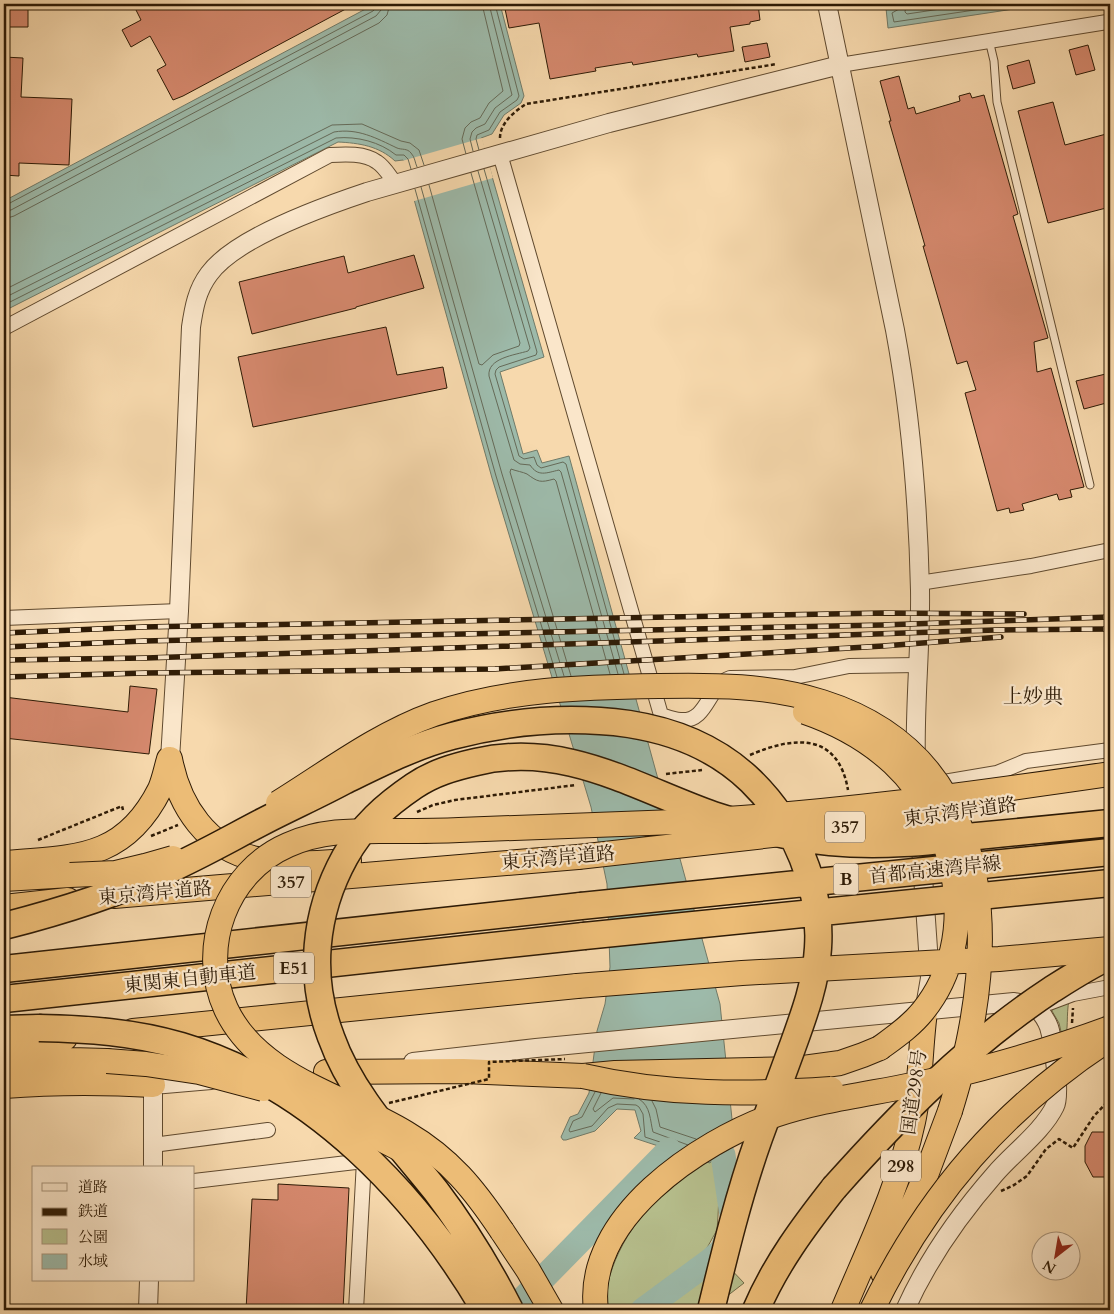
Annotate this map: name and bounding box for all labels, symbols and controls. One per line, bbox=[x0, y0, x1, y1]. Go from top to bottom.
district label: 上妙典 bbox=[1003, 683, 1063, 710]
street label: 東京湾岸道路 bbox=[902, 791, 1018, 833]
road number: 357 bbox=[825, 812, 865, 842]
street label: 東京湾岸道路 bbox=[500, 840, 616, 876]
street label: 首都高速湾岸線 bbox=[867, 850, 1003, 890]
road number: B bbox=[834, 864, 858, 894]
road number: 357 bbox=[271, 866, 311, 898]
street label: 東京湾岸道路 bbox=[97, 875, 213, 911]
road number: E51 bbox=[274, 952, 314, 984]
street label: 東関東自動車道 bbox=[122, 959, 258, 999]
street label: 国道298号 bbox=[895, 1048, 933, 1136]
road number: 298 bbox=[881, 1150, 921, 1182]
legend bbox=[32, 1166, 195, 1282]
text: 道路 bbox=[78, 1177, 108, 1197]
text: 鉄道 bbox=[78, 1201, 108, 1221]
text: 公園 bbox=[78, 1227, 108, 1247]
north arrow bbox=[1032, 1232, 1082, 1282]
text: 水域 bbox=[78, 1251, 108, 1271]
text: N bbox=[1039, 1255, 1060, 1278]

